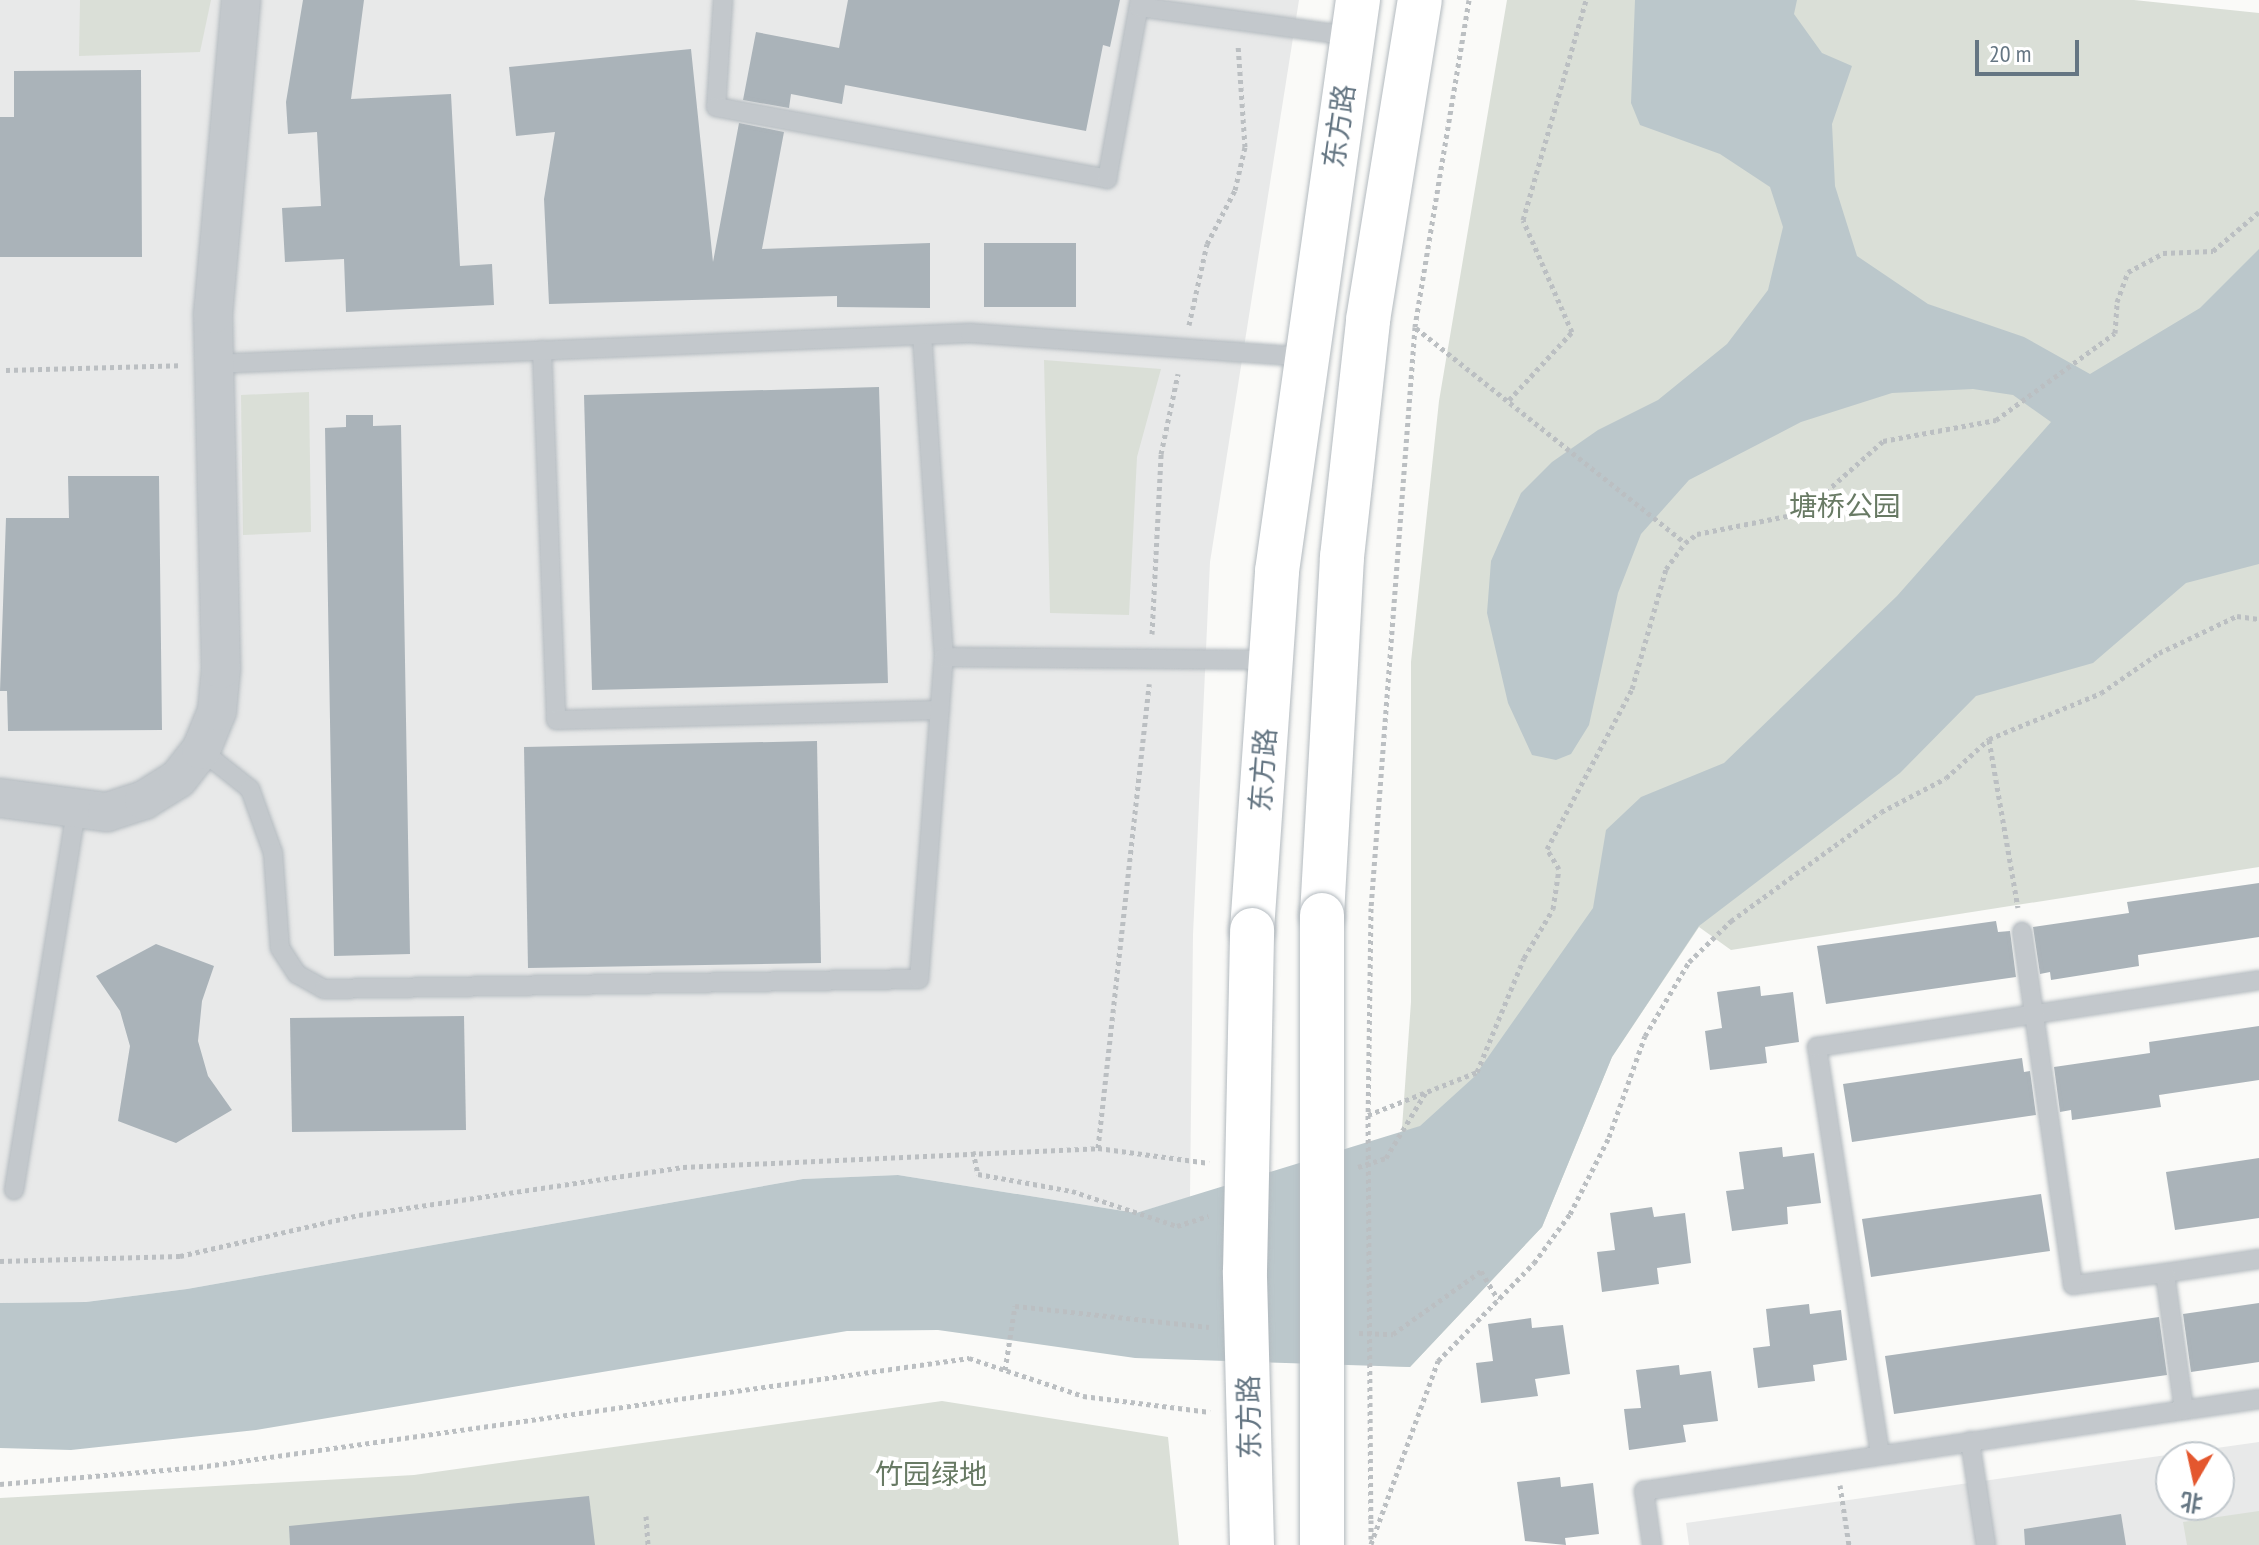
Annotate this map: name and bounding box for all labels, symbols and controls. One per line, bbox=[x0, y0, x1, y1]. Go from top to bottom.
scale bar bbox=[1979, 24, 2083, 74]
text: 20 m bbox=[1989, 38, 2031, 69]
street label: 东方路 bbox=[1317, 82, 1361, 170]
park label: 塘桥公园 bbox=[1789, 489, 1901, 523]
street label: 东方路 bbox=[1243, 727, 1283, 813]
street label: 东方路 bbox=[1231, 1375, 1267, 1459]
north arrow bbox=[2155, 1441, 2235, 1521]
park label: 竹园绿地 bbox=[875, 1457, 987, 1491]
text: 北 bbox=[2179, 1487, 2205, 1518]

